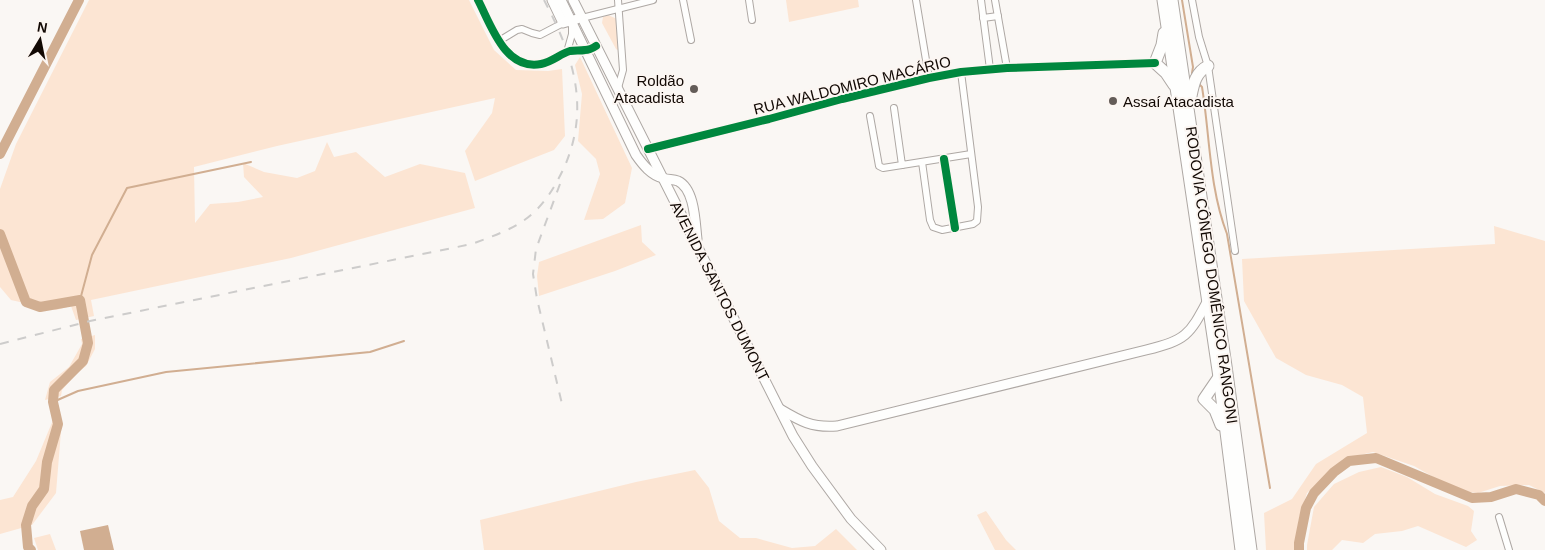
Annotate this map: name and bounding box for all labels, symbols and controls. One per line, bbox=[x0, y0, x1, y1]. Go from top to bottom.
north arrow bbox=[15, 15, 65, 65]
text: N bbox=[36, 18, 49, 36]
street label: RUA WALDOMIRO MACÁRIO bbox=[752, 52, 952, 118]
place label: Roldão Atacadista bbox=[614, 72, 685, 106]
marker: Roldão Atacadista bbox=[688, 83, 700, 95]
place label: Assaí Atacadista bbox=[1123, 93, 1235, 110]
marker: Assaí Atacadista bbox=[1107, 95, 1119, 107]
street label: RODOVIA CÔNEGO DOMÊNICO RANGONI bbox=[1183, 125, 1241, 425]
street label: AVENIDA SANTOS DUMONT bbox=[667, 198, 773, 384]

